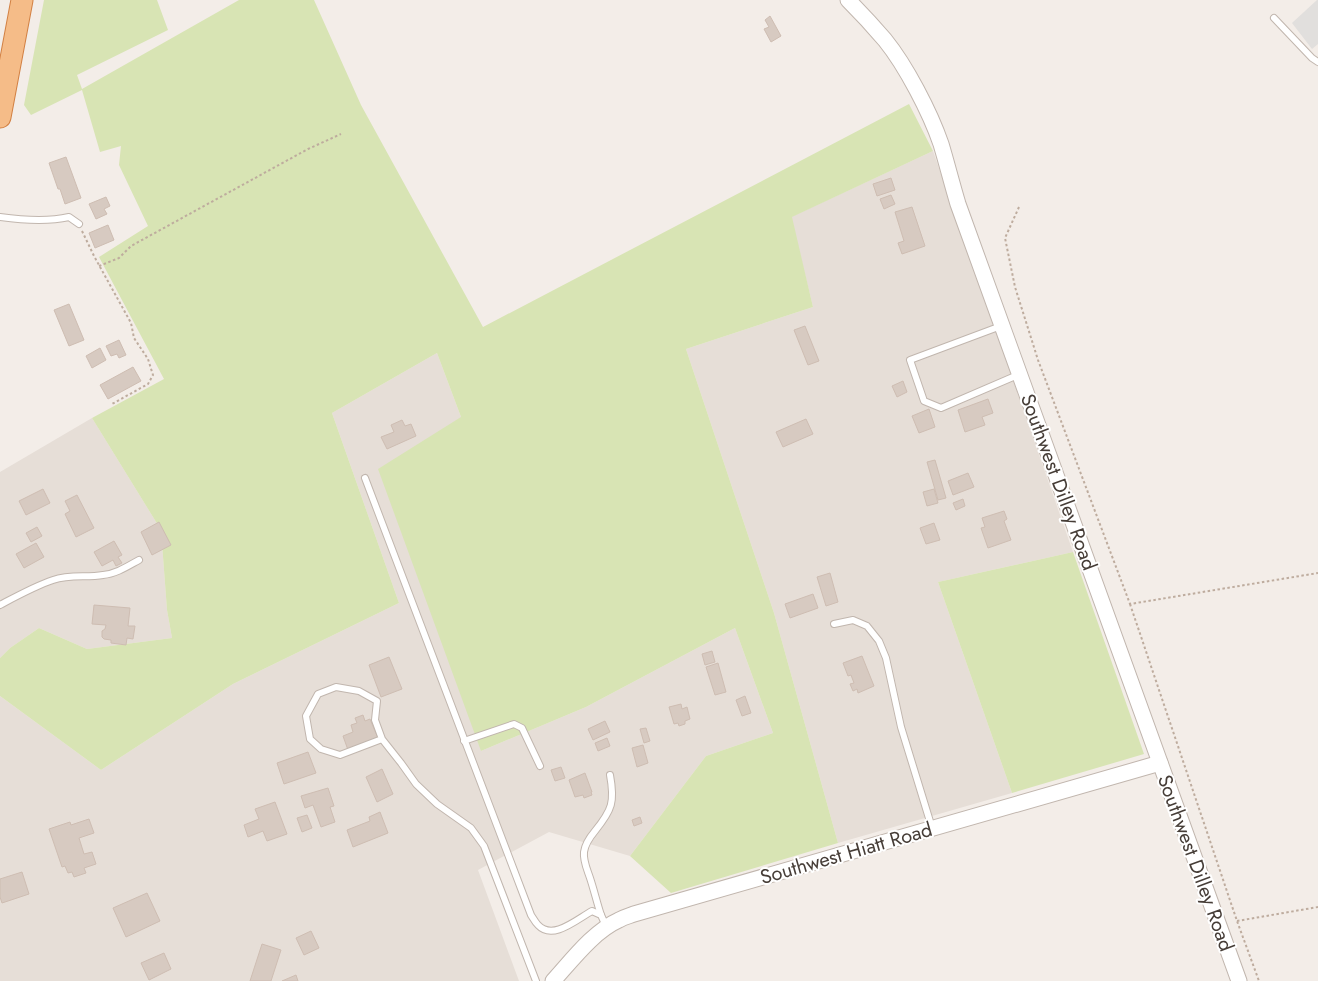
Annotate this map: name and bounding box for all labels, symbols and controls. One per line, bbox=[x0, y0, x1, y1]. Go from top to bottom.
street label: Southwest Dilley Road bbox=[1013, 390, 1104, 575]
street label: Southwest Dilley Road bbox=[1150, 771, 1241, 956]
street label: Southwest Hiatt Road bbox=[757, 815, 936, 892]

